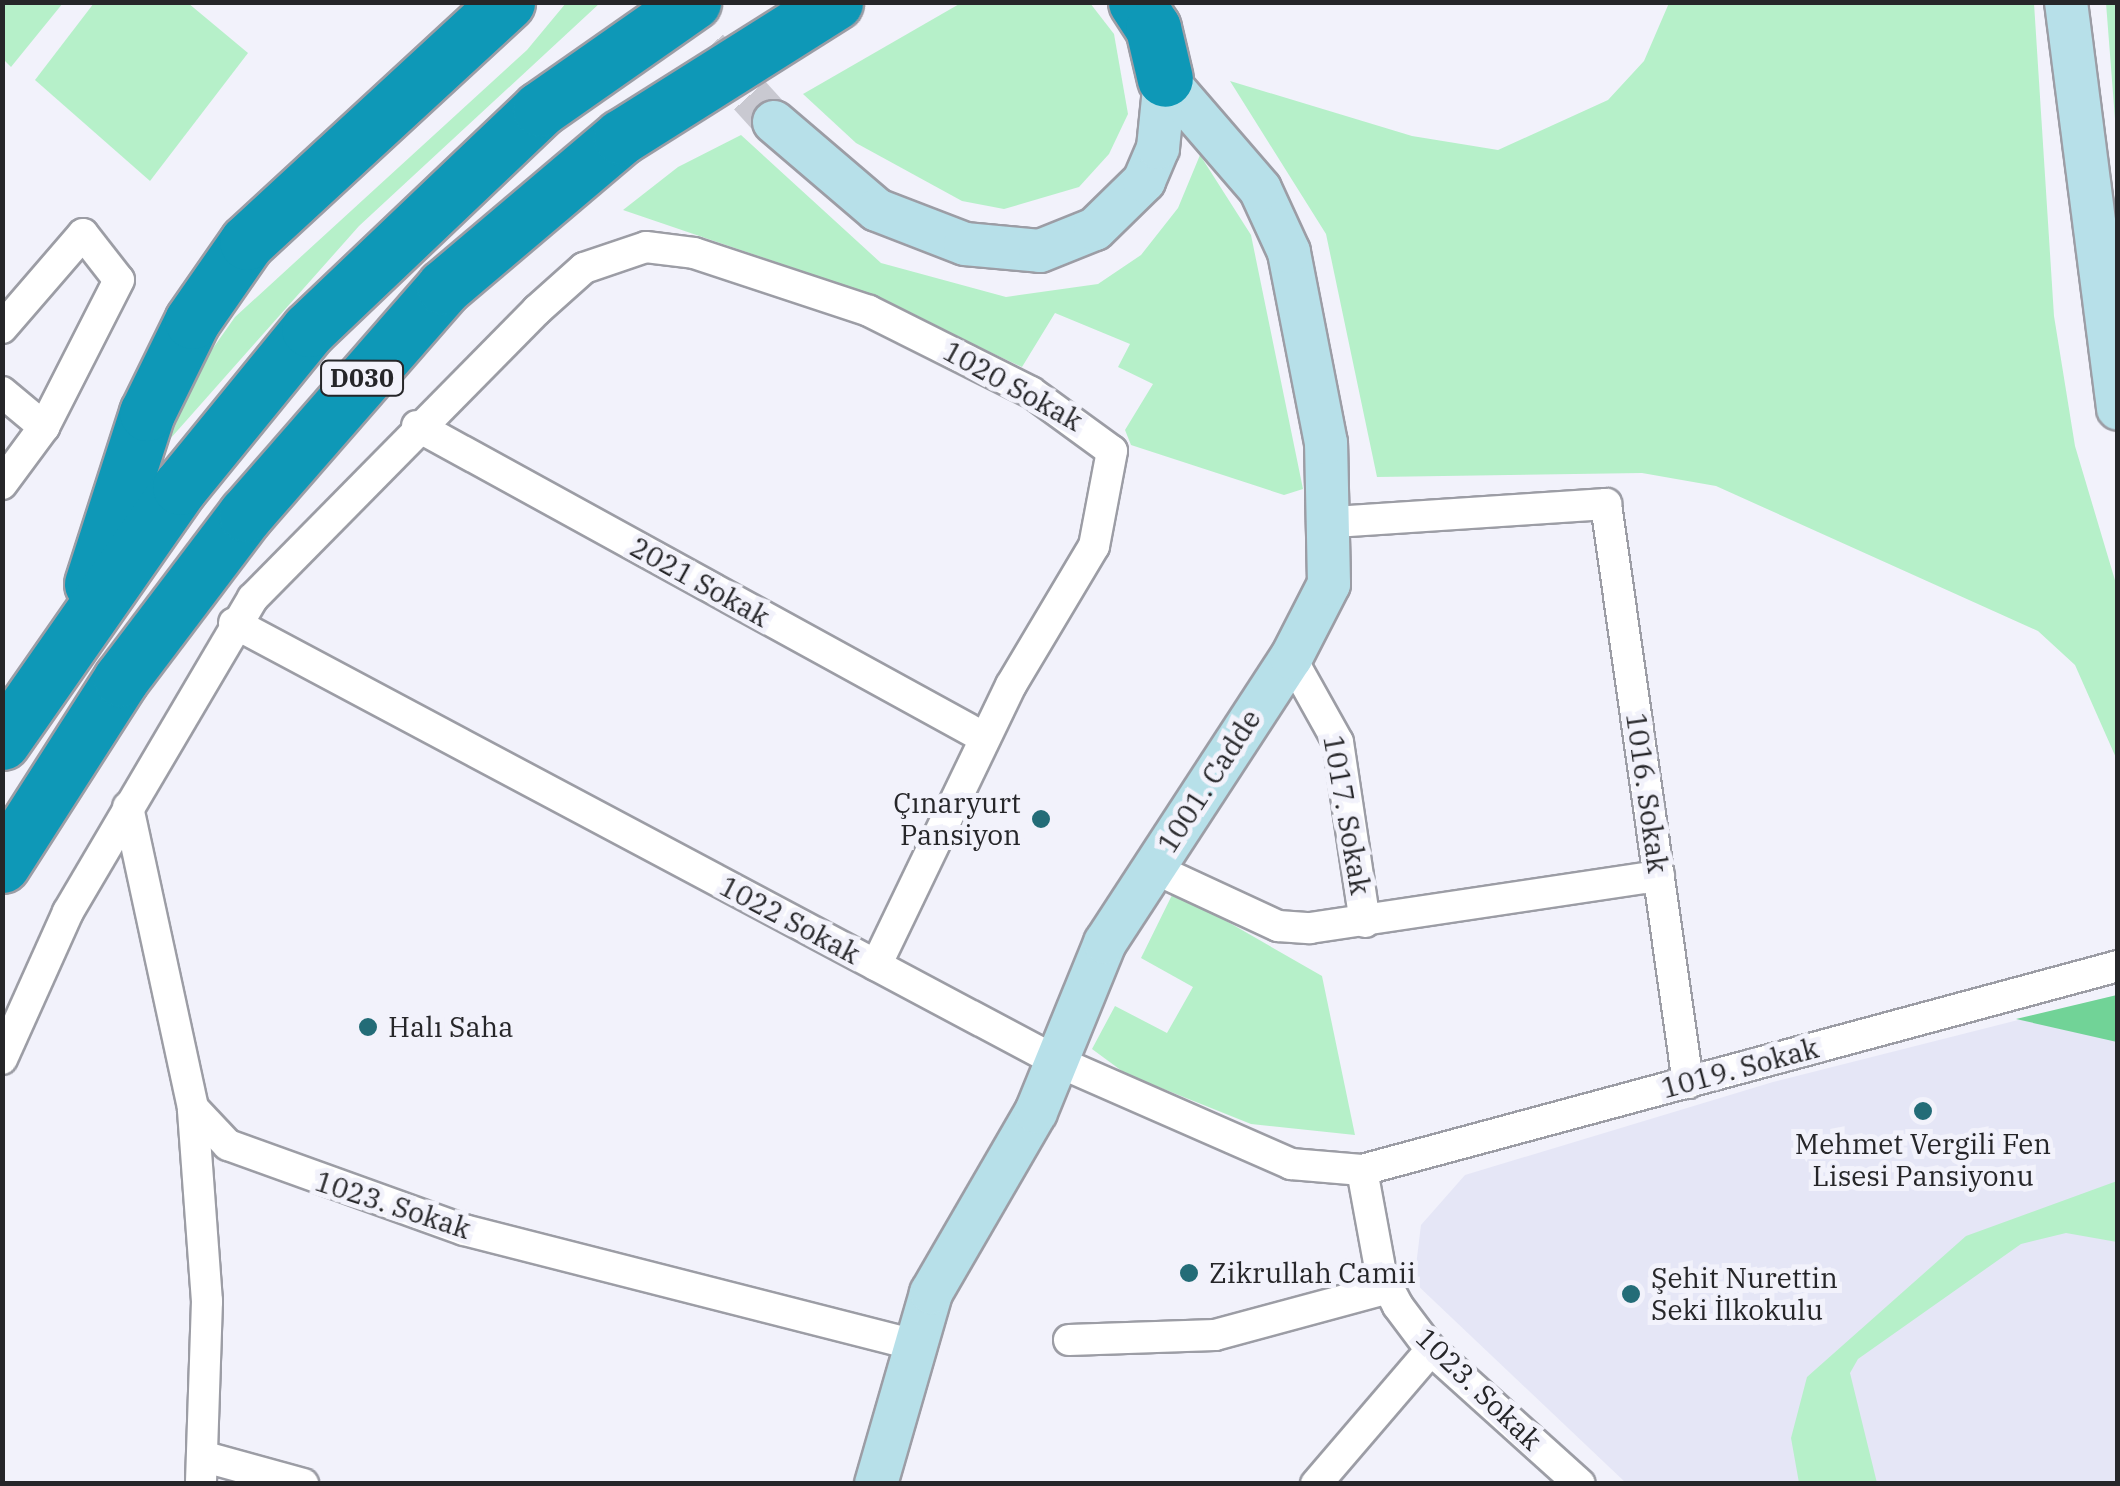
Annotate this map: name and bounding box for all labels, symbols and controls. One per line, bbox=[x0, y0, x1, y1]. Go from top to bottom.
street label: 1020 Sokak bbox=[938, 334, 1088, 438]
road number: D030 bbox=[320, 358, 404, 398]
street label: 2021 Sokak bbox=[625, 530, 775, 634]
street label: 1001. Cadde bbox=[1150, 703, 1268, 859]
street label: 1016. Sokak bbox=[1619, 711, 1675, 875]
street label: 1017. Sokak bbox=[1316, 733, 1378, 897]
place label: Çınaryurt Pansiyon bbox=[893, 786, 1021, 852]
marker: Çınaryurt Pansiyon bbox=[1030, 808, 1052, 830]
street label: 1022 Sokak bbox=[714, 869, 866, 971]
place label: Halı Saha bbox=[388, 1010, 514, 1044]
marker: Halı Saha bbox=[357, 1016, 379, 1038]
street label: 1019. Sokak bbox=[1658, 1031, 1822, 1105]
marker: Mehmet Vergili Fen Lisesi Pansiyonu bbox=[1912, 1100, 1934, 1122]
place label: Mehmet Vergili Fen Lisesi Pansiyonu bbox=[1795, 1127, 2051, 1193]
street label: 1023. Sokak bbox=[311, 1164, 475, 1246]
place label: Zikrullah Camii bbox=[1209, 1256, 1416, 1290]
place label: Şehit Nurettin Seki İlkokulu bbox=[1651, 1261, 1838, 1327]
marker: Zikrullah Camii bbox=[1178, 1262, 1200, 1284]
marker: Şehit Nurettin Seki İlkokulu bbox=[1620, 1283, 1642, 1305]
street label: 1023. Sokak bbox=[1409, 1321, 1549, 1457]

